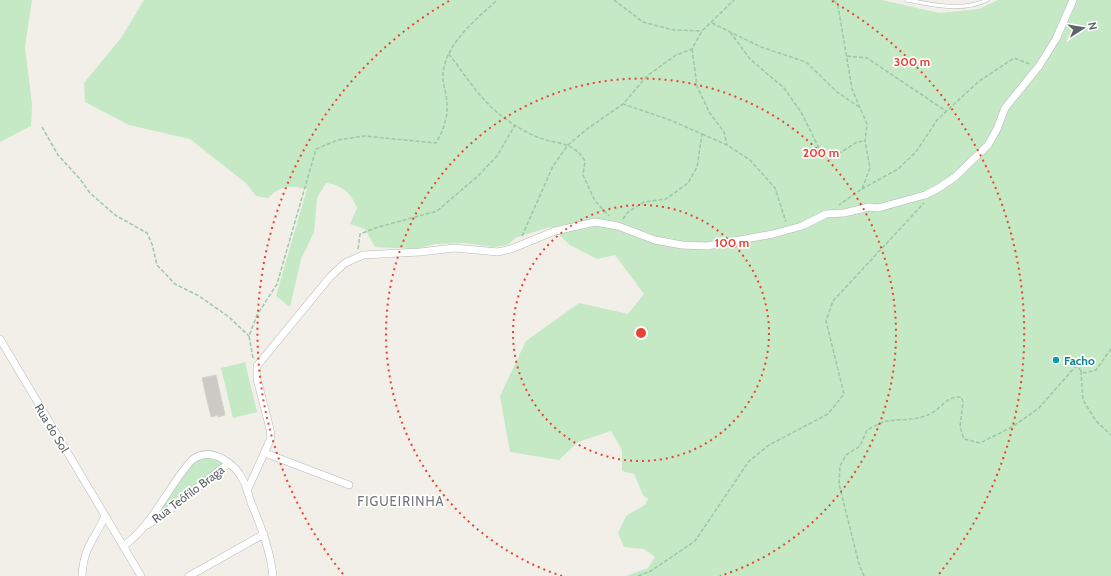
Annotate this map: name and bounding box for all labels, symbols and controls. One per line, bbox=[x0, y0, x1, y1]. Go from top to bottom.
north arrow bbox=[1063, 8, 1103, 48]
text: N bbox=[1085, 21, 1100, 31]
text: 300 m bbox=[894, 54, 930, 69]
text: 200 m bbox=[803, 145, 839, 160]
text: 100 m bbox=[715, 235, 749, 250]
centre of rings bbox=[634, 326, 648, 340]
place label: Facho bbox=[1064, 353, 1095, 368]
marker: Facho bbox=[1051, 355, 1061, 365]
street label: Rua do Sol bbox=[32, 401, 72, 455]
street label: Rua Teófilo Braga bbox=[149, 462, 227, 526]
district label: FIGUEIRINHA bbox=[357, 493, 445, 509]

